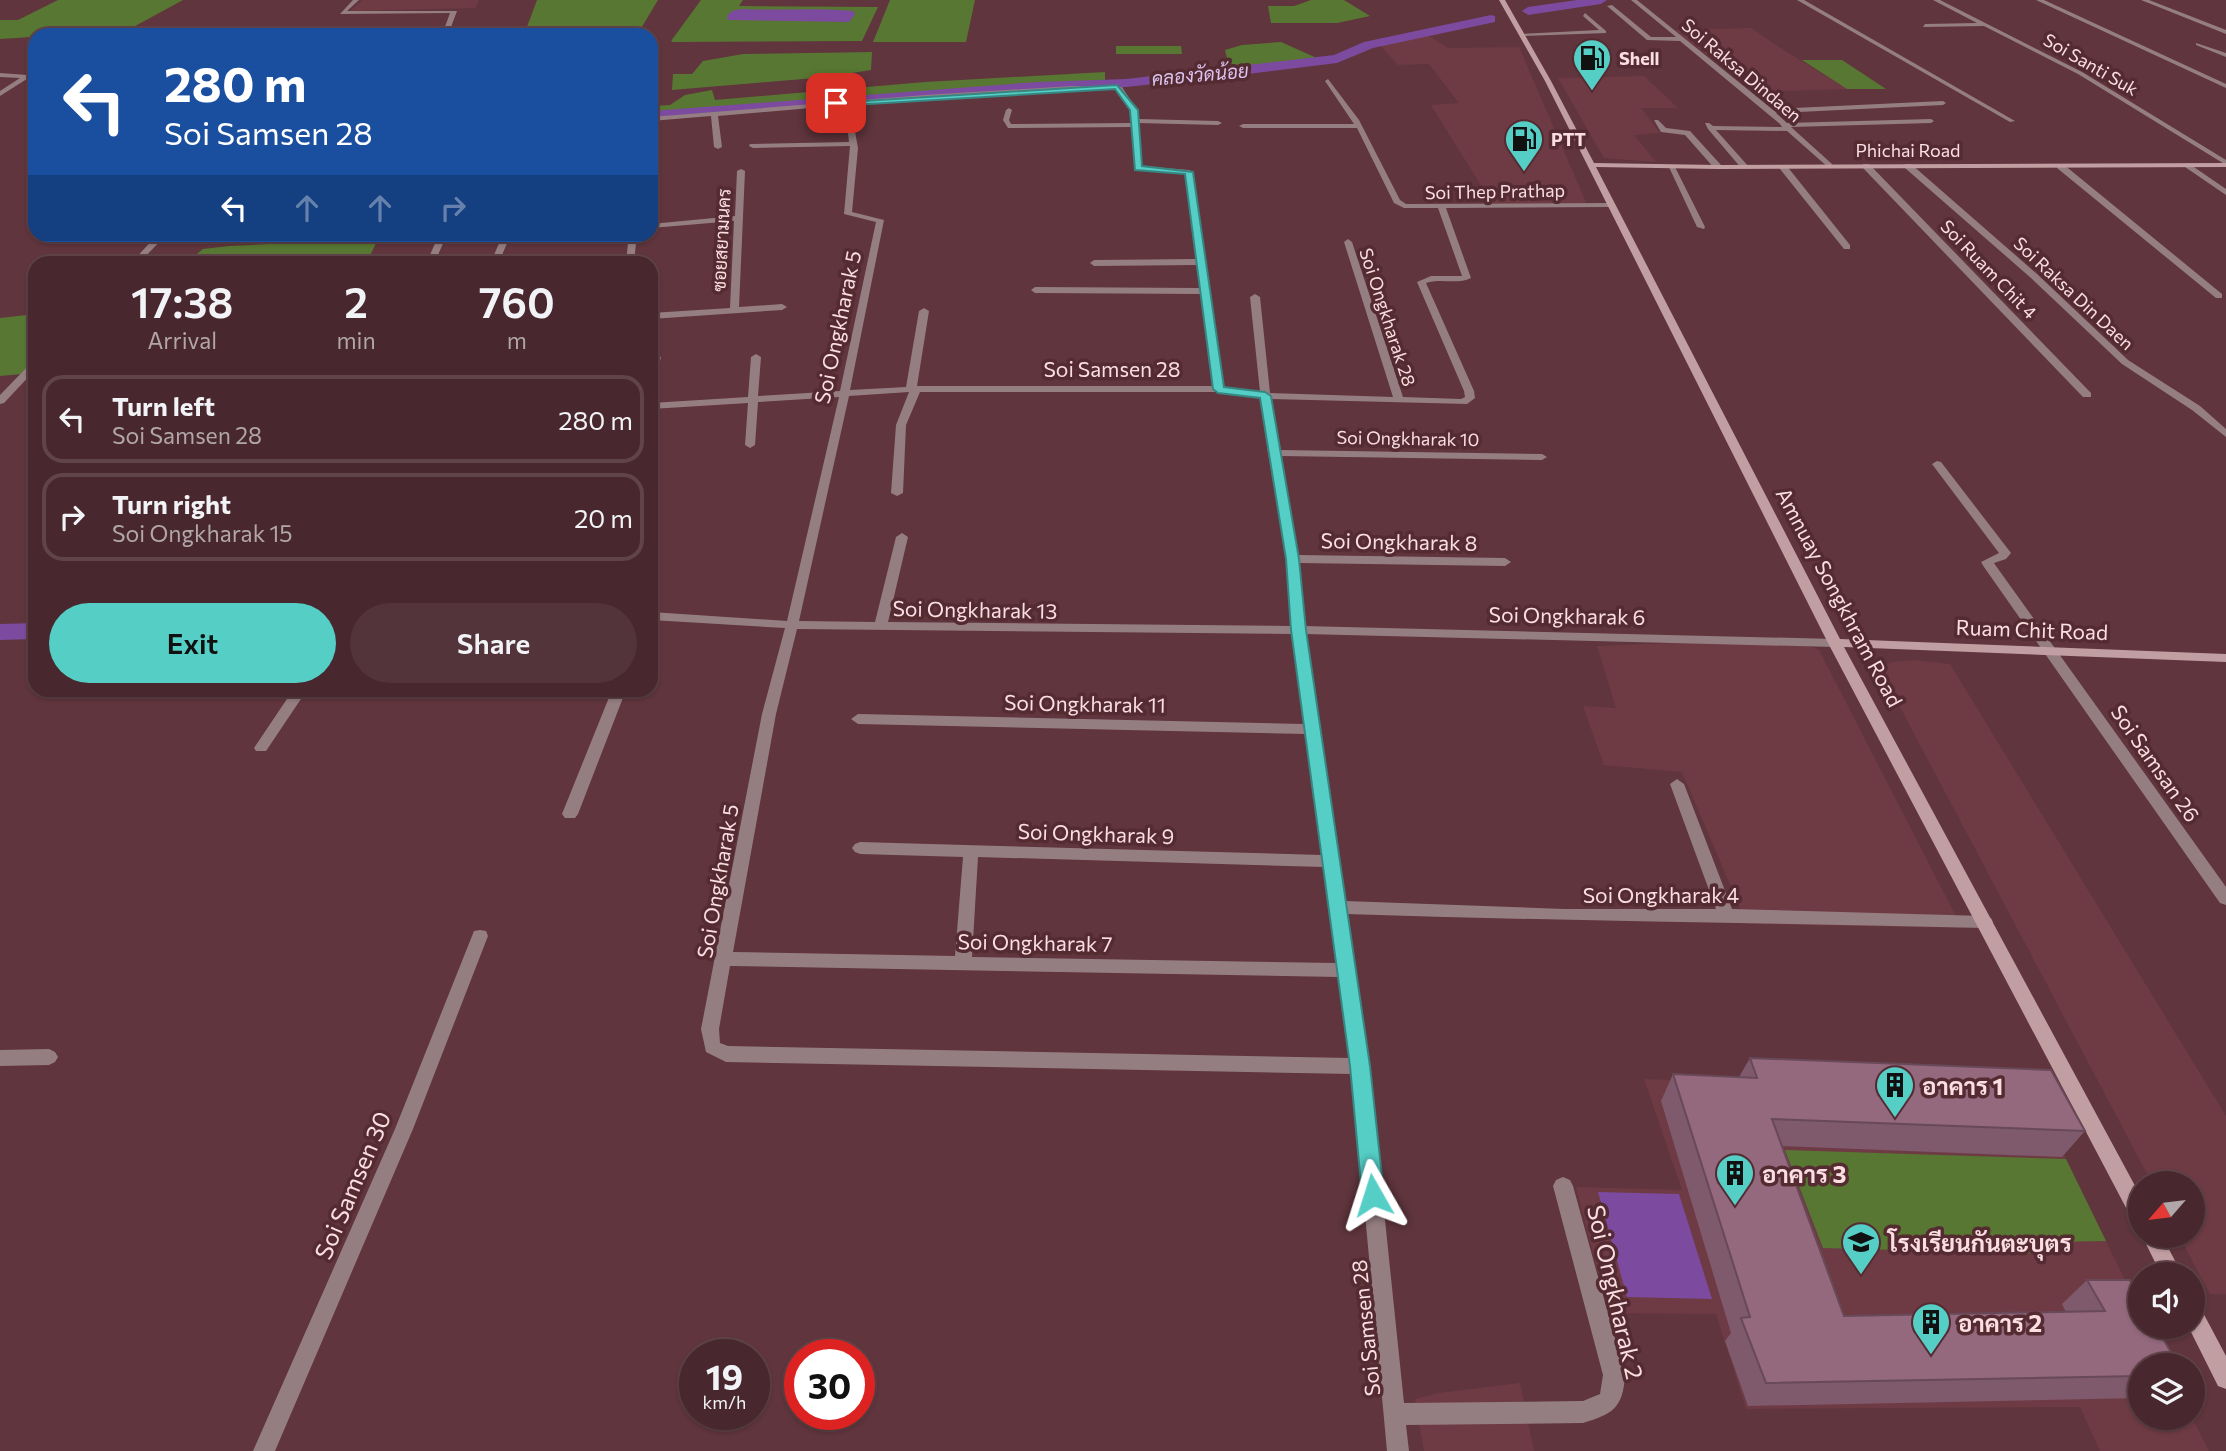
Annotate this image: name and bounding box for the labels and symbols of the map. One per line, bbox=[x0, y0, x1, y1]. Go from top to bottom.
street label: Soi Raksa Dindaen bbox=[1678, 14, 1806, 126]
street label: Soi Santi Suk bbox=[2040, 28, 2142, 100]
fuel station icon: Shell bbox=[1571, 37, 1613, 92]
place label: Shell bbox=[1619, 47, 1660, 69]
water label: คลองวัดน้อย bbox=[1151, 58, 1250, 90]
pin bbox=[806, 73, 866, 133]
fuel station icon: PTT bbox=[1503, 118, 1545, 173]
place label: PTT bbox=[1551, 128, 1586, 150]
street label: Phichai Road bbox=[1856, 139, 1960, 161]
street label: Soi Thep Prathap bbox=[1425, 179, 1565, 203]
street label: ซอยสยามนคร bbox=[707, 187, 735, 292]
street label: Soi Ruam Chit 4 bbox=[1936, 215, 2042, 323]
street label: Soi Raksa Din Daen bbox=[2010, 232, 2138, 354]
street label: Soi Ongkharak 28 bbox=[1355, 245, 1421, 389]
street label: Soi Ongkharak 5 bbox=[809, 248, 865, 406]
street label: Soi Samsen 28 bbox=[1044, 356, 1180, 381]
street label: Soi Ongkharak 10 bbox=[1336, 426, 1480, 450]
street label: Amnuay Songkhram Road bbox=[1772, 483, 1908, 711]
street label: Soi Ongkharak 8 bbox=[1321, 527, 1477, 555]
street label: Soi Ongkharak 13 bbox=[892, 595, 1058, 623]
street label: Soi Ongkharak 6 bbox=[1489, 601, 1645, 629]
street label: Ruam Chit Road bbox=[1955, 614, 2109, 644]
street label: Soi Ongkharak 11 bbox=[1004, 689, 1166, 717]
street label: Soi Samsan 26 bbox=[2107, 700, 2205, 826]
street label: Soi Ongkharak 5 bbox=[691, 802, 743, 960]
street label: Soi Ongkharak 9 bbox=[1017, 818, 1175, 848]
street label: Soi Ongkharak 4 bbox=[1583, 882, 1740, 907]
street label: Soi Ongkharak 7 bbox=[957, 928, 1113, 956]
building icon: อาคาร 1 bbox=[1874, 1064, 1916, 1119]
place label: อาคาร 1 bbox=[1922, 1071, 2003, 1100]
street label: Soi Samsen 30 bbox=[308, 1107, 396, 1263]
building icon: อาคาร 3 bbox=[1714, 1152, 1756, 1207]
position arrow bbox=[1336, 1158, 1410, 1232]
place label: อาคาร 3 bbox=[1762, 1159, 1846, 1188]
north arrow bbox=[2128, 1171, 2205, 1248]
street label: Soi Ongkharak 2 bbox=[1582, 1202, 1650, 1382]
school or university icon: โรงเรียนกันตะบุตร bbox=[1840, 1221, 1882, 1276]
place label: โรงเรียนกันตะบุตร bbox=[1886, 1228, 2072, 1261]
street label: Soi Samsen 28 bbox=[1345, 1259, 1385, 1397]
building icon: อาคาร 2 bbox=[1910, 1301, 1952, 1356]
place label: อาคาร 2 bbox=[1958, 1308, 2042, 1337]
speed limit sign: 30 bbox=[784, 1339, 875, 1430]

